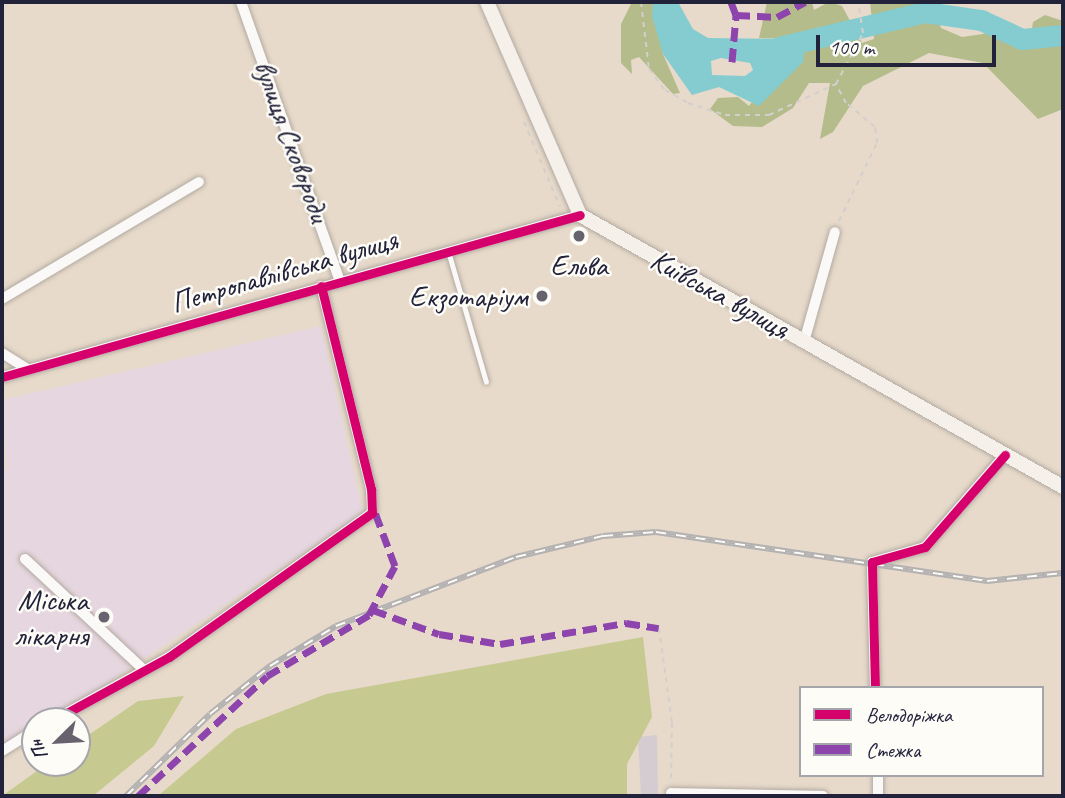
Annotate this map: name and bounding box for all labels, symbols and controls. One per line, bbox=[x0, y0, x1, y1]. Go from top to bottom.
scale bar bbox=[820, 21, 1000, 65]
text: 100 m bbox=[829, 34, 874, 60]
street label: вулиця Сковороди bbox=[246, 55, 338, 227]
street label: Петропавлівська вулиця bbox=[166, 221, 402, 321]
marker: Ельва bbox=[571, 228, 587, 244]
street label: Київська вулиця bbox=[644, 241, 796, 347]
place label: Ельва bbox=[550, 247, 608, 283]
place label: Екзотаріум bbox=[409, 278, 528, 314]
marker: Екзотаріум bbox=[534, 288, 550, 304]
place label: Міська лікарня bbox=[15, 582, 88, 652]
marker: Міська лікарня bbox=[94, 607, 114, 627]
legend bbox=[799, 686, 1044, 777]
text: Велодоріжка bbox=[866, 702, 952, 728]
north arrow bbox=[21, 707, 91, 777]
text: Пн bbox=[24, 736, 54, 764]
text: Стежка bbox=[866, 737, 920, 763]

